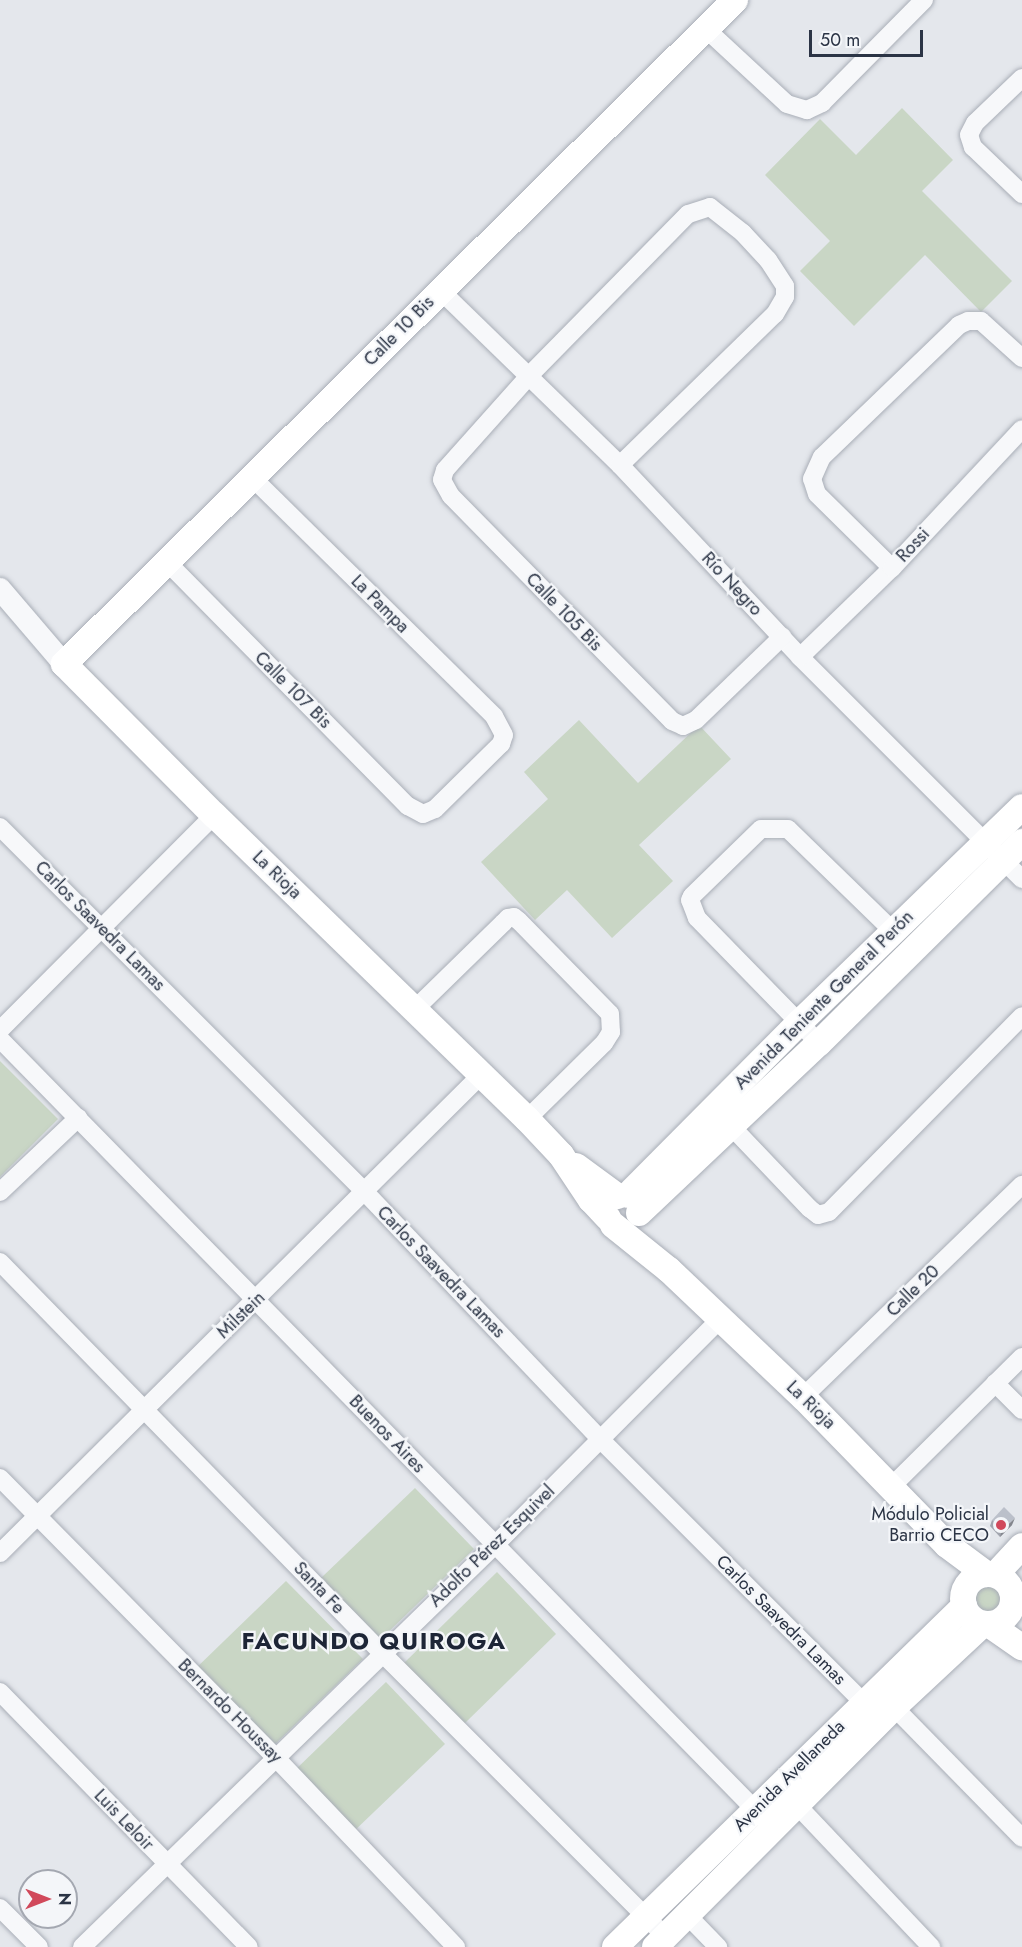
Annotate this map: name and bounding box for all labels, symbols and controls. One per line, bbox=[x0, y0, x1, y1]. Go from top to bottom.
scale bar bbox=[812, 18, 926, 56]
text: 50 m bbox=[820, 27, 860, 53]
street label: Calle 10 Bis bbox=[359, 291, 439, 371]
street label: Rossi bbox=[892, 523, 934, 567]
street label: Río Negro bbox=[697, 548, 767, 620]
street label: Calle 105 Bis bbox=[521, 568, 607, 656]
street label: La Pampa bbox=[347, 571, 413, 637]
street label: Calle 107 Bis bbox=[250, 647, 336, 733]
street label: La Rioja bbox=[248, 846, 306, 904]
street label: Carlos Saavedra Lamas bbox=[30, 856, 170, 996]
street label: Avenida Teniente General Perón bbox=[730, 906, 918, 1094]
street label: Carlos Saavedra Lamas bbox=[372, 1202, 510, 1342]
street label: Calle 20 bbox=[882, 1261, 944, 1321]
street label: Milstein bbox=[213, 1287, 269, 1343]
street label: La Rioja bbox=[782, 1376, 840, 1434]
street label: Buenos Aires bbox=[345, 1391, 429, 1477]
street label: Adolfo Pérez Esquivel bbox=[425, 1480, 559, 1612]
place label: Módulo Policial Barrio CECO bbox=[871, 1504, 989, 1546]
marker: Módulo Policial Barrio CECO bbox=[994, 1518, 1008, 1532]
street label: Carlos Saavedra Lamas bbox=[711, 1550, 851, 1690]
street label: Santa Fe bbox=[289, 1557, 349, 1619]
district label: FACUNDO QUIROGA bbox=[241, 1627, 507, 1655]
street label: Bernardo Houssay bbox=[173, 1654, 287, 1768]
street label: Avenida Avellaneda bbox=[729, 1716, 849, 1836]
street label: Luis Leloir bbox=[90, 1785, 158, 1855]
north arrow bbox=[18, 1869, 78, 1929]
text: N bbox=[53, 1893, 76, 1905]

